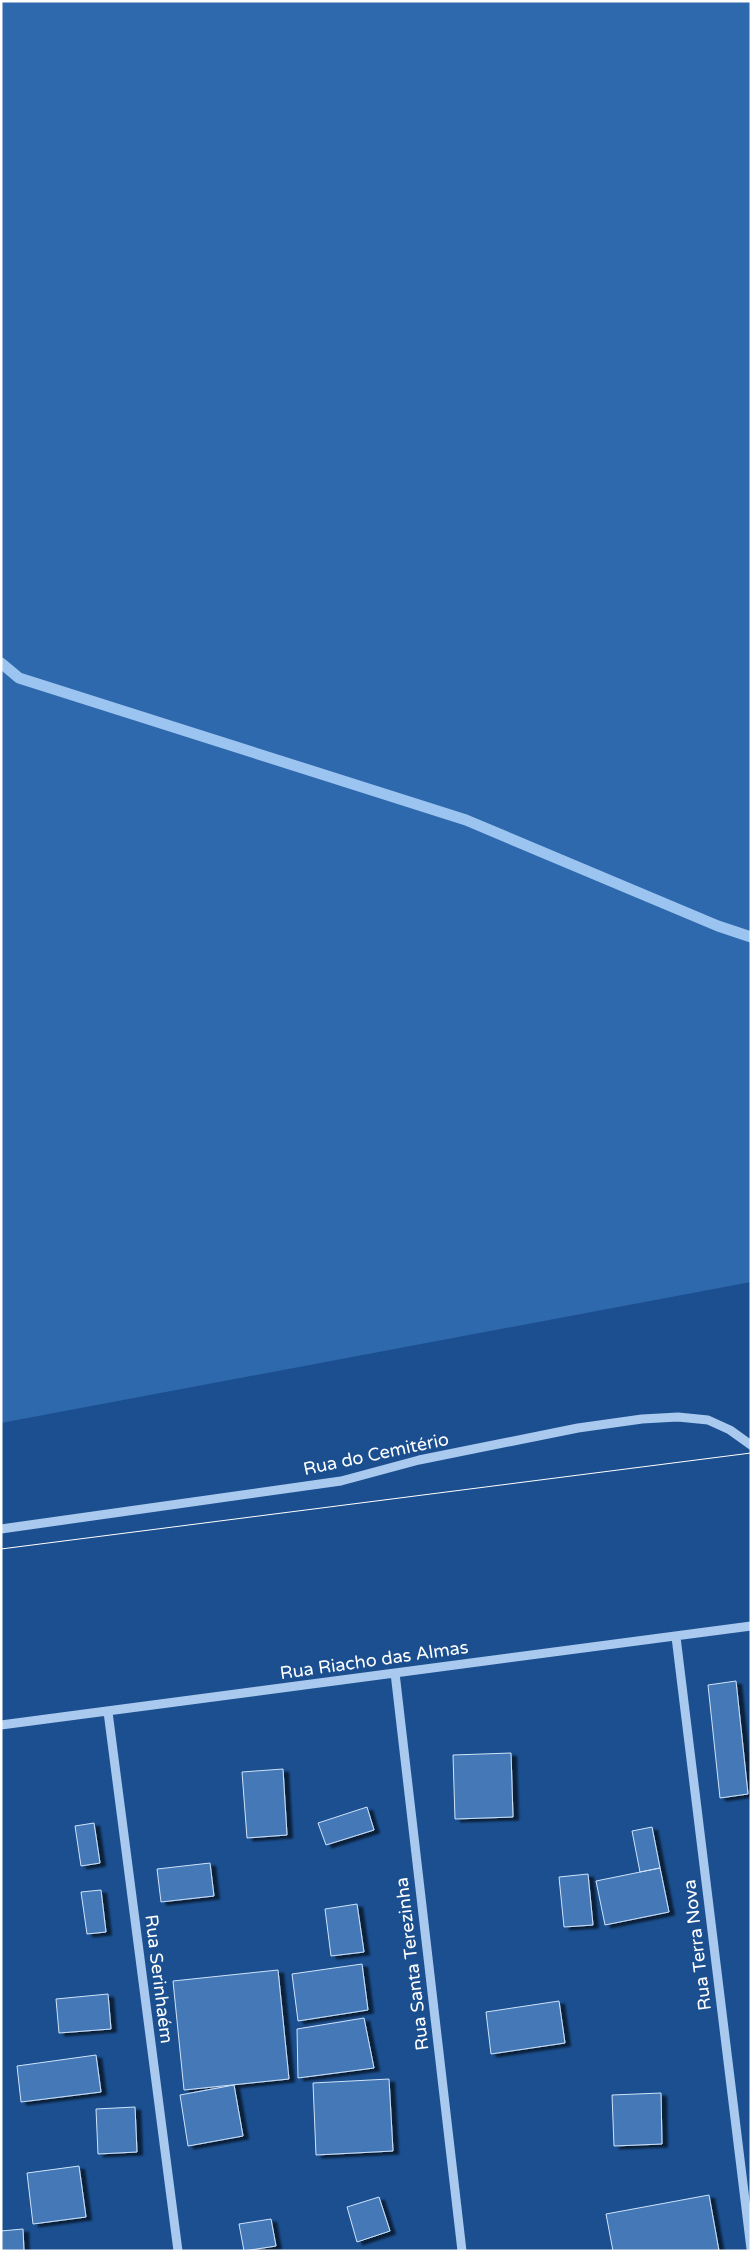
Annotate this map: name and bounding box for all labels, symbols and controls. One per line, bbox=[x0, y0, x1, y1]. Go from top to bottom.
street label: Rua do Cemitério bbox=[301, 1428, 451, 1480]
street label: Rua Riacho das Almas bbox=[278, 1636, 470, 1684]
street label: Rua Santa Terezinha bbox=[390, 1876, 434, 2052]
street label: Rua Terra Nova bbox=[678, 1878, 716, 2012]
street label: Rua Serinhaém bbox=[140, 1913, 178, 2045]

